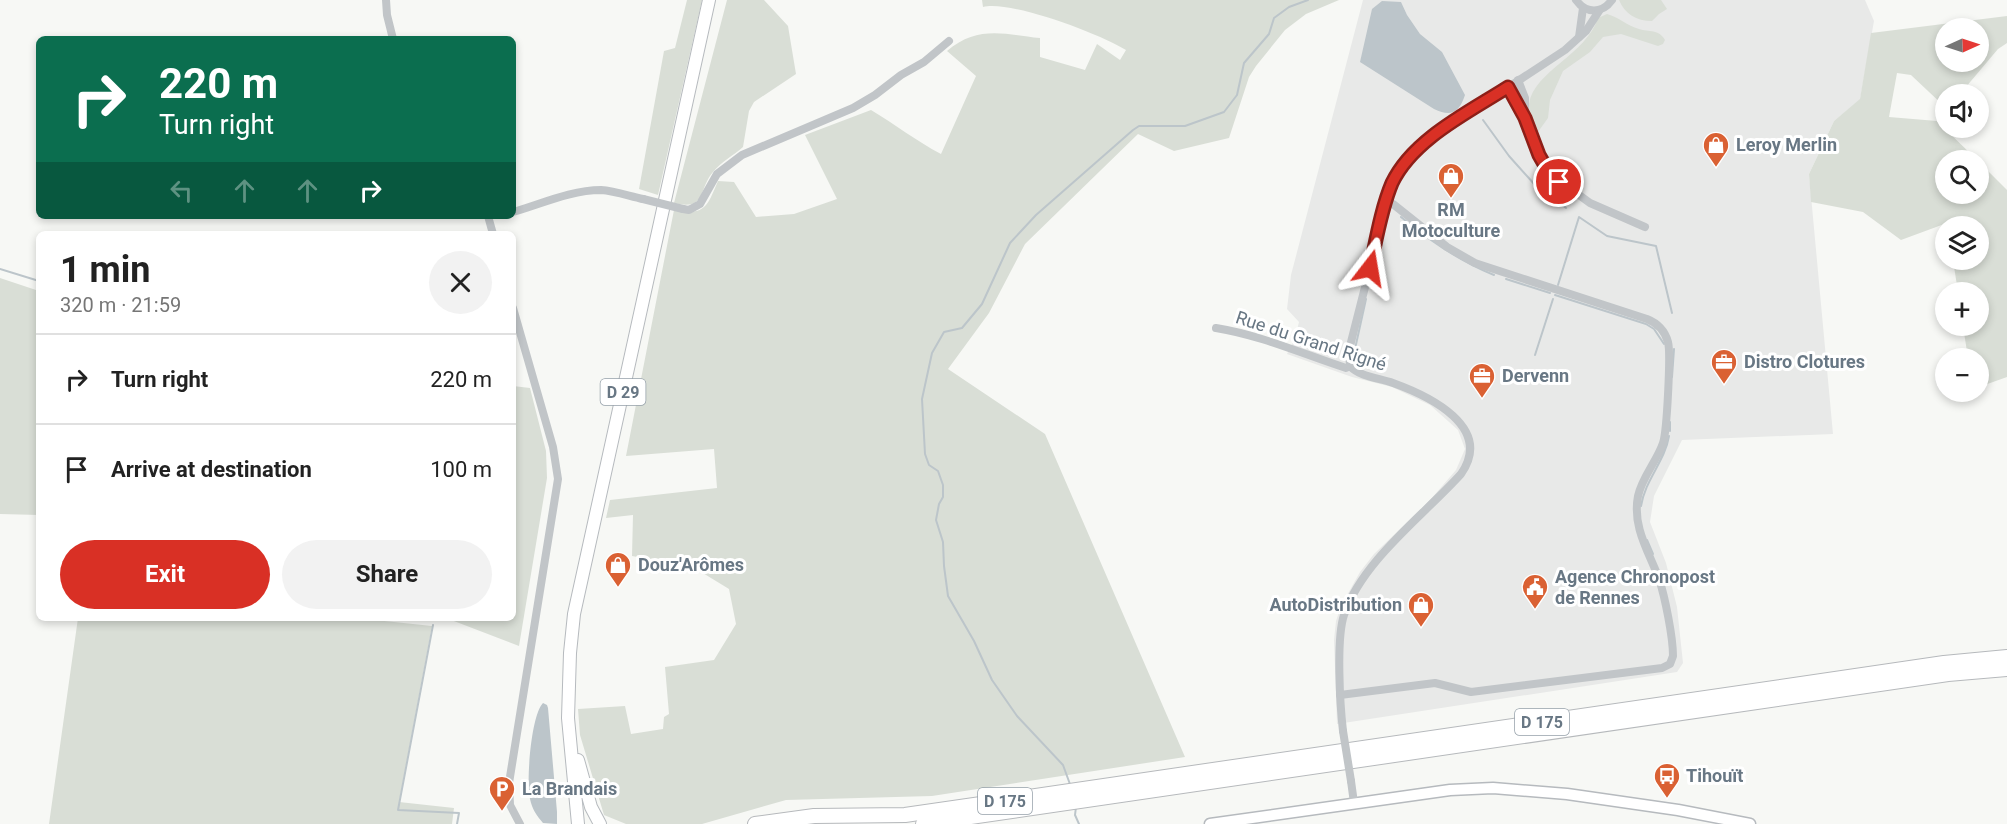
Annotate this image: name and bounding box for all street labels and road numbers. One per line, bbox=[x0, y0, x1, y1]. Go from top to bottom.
street label: Rue du Grand Rigné bbox=[1233, 306, 1389, 375]
road number: D 29 bbox=[600, 379, 646, 405]
road number: D 175 bbox=[1515, 709, 1569, 735]
road number: D 175 bbox=[978, 788, 1032, 814]

